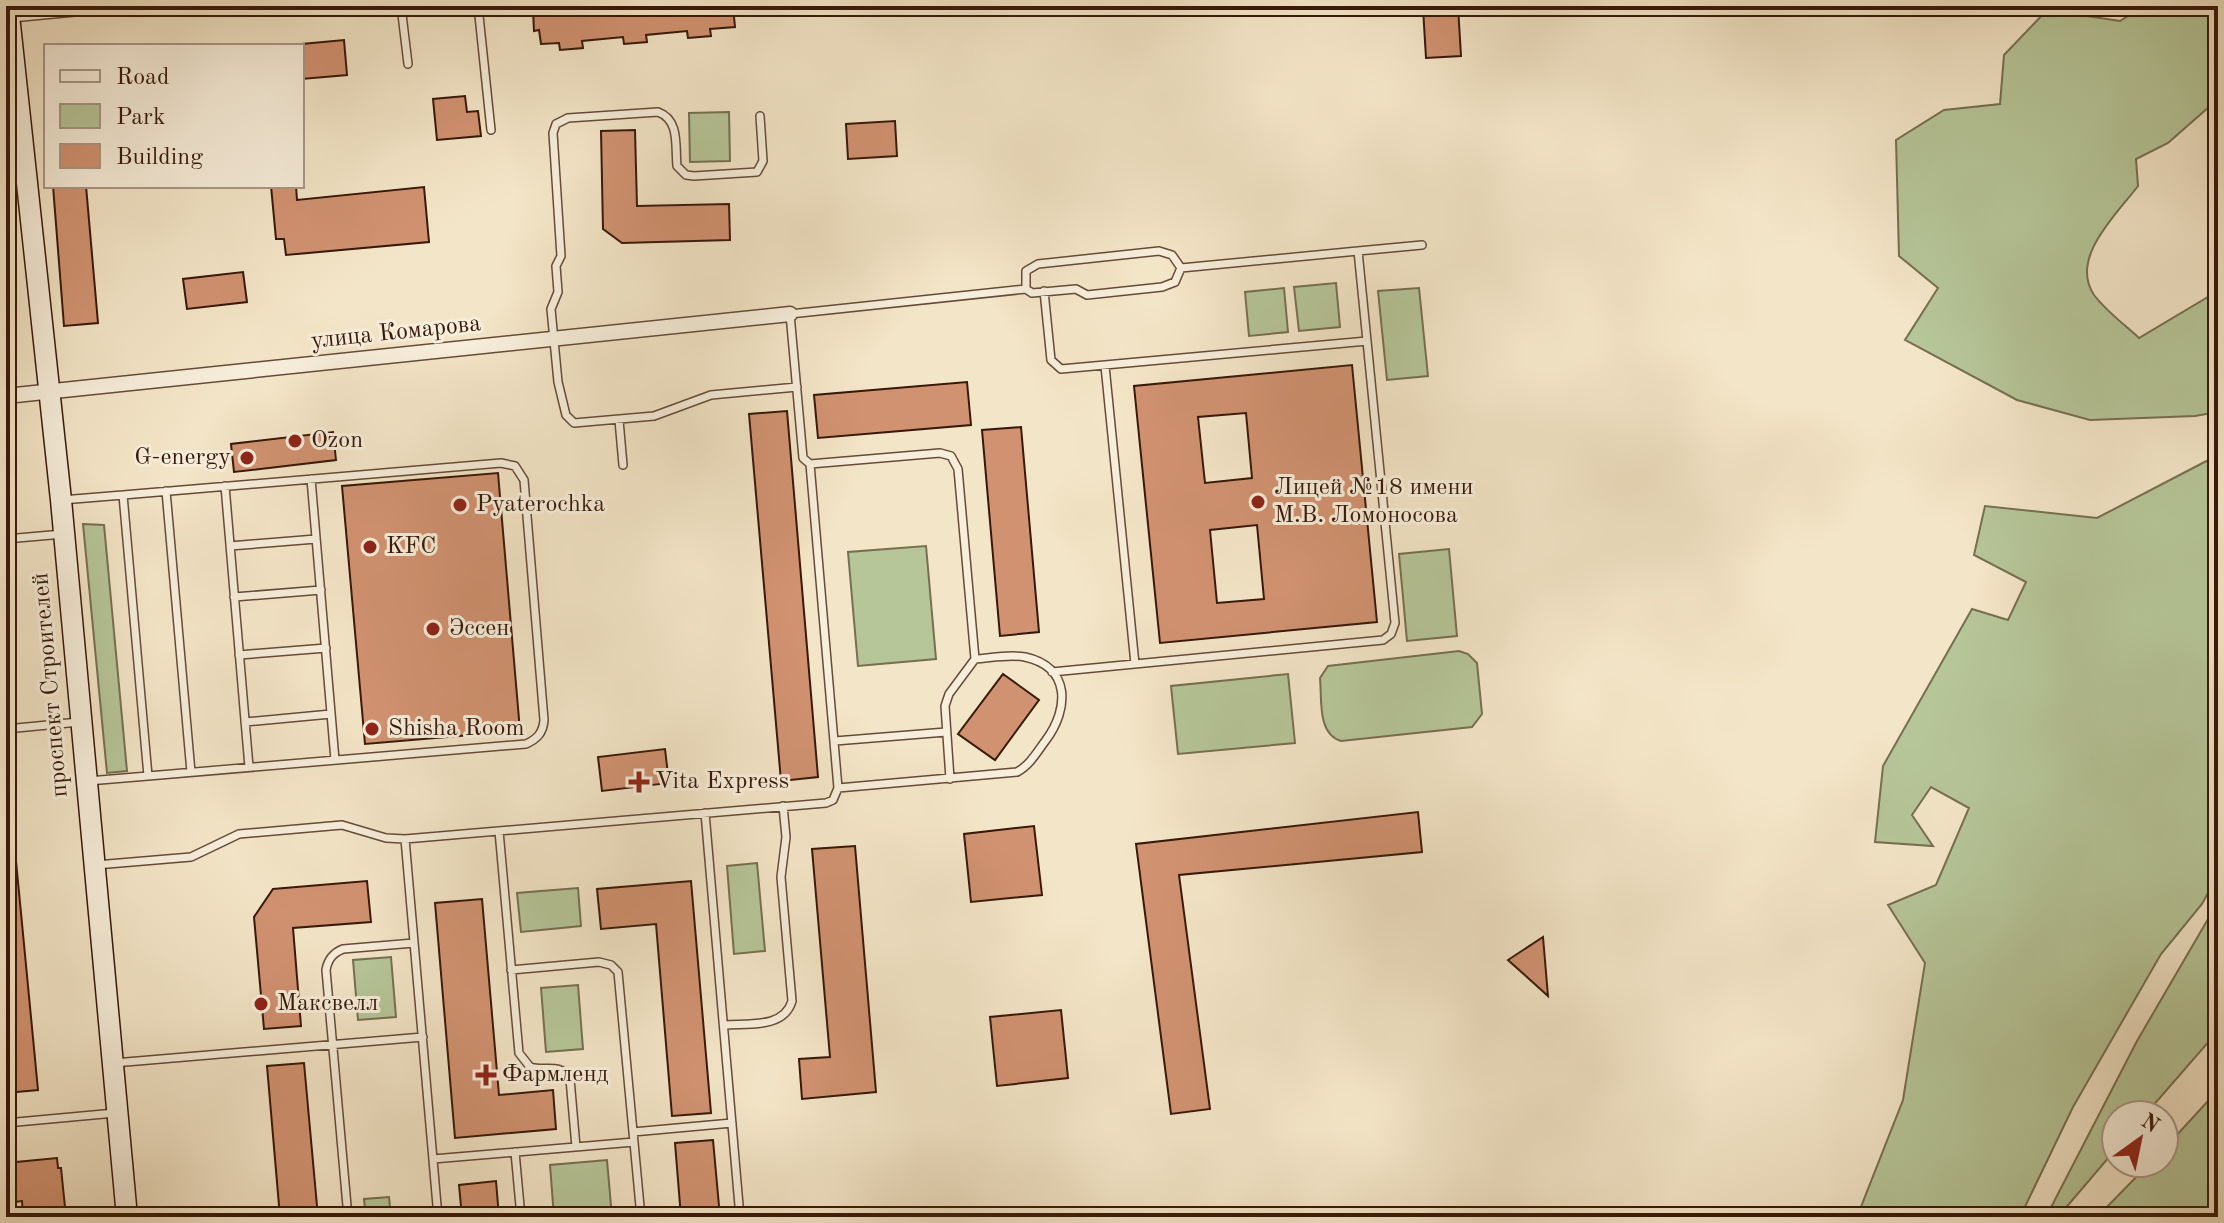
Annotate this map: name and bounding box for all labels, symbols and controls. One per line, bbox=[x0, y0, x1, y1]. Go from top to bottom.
legend bbox=[44, 44, 304, 188]
text: Road bbox=[116, 66, 169, 90]
text: Park bbox=[116, 106, 165, 130]
text: Building bbox=[116, 146, 203, 170]
street label: улица Комарова bbox=[310, 312, 482, 354]
place label: Ozon bbox=[311, 429, 363, 453]
marker: Ozon bbox=[286, 432, 304, 450]
place label: G-energy bbox=[134, 446, 231, 470]
marker: G-energy bbox=[238, 449, 256, 467]
place label: Лицей №18 имени М.В. Ломоносова bbox=[1274, 476, 1473, 528]
place label: Pyaterochka bbox=[476, 493, 605, 517]
marker: Лицей №18 имени М.В. Ломоносова bbox=[1249, 493, 1267, 511]
marker: Pyaterochka bbox=[451, 496, 469, 514]
place label: KFC bbox=[386, 535, 436, 559]
marker: KFC bbox=[361, 538, 379, 556]
street label: проспект Строителей bbox=[29, 572, 73, 798]
place label: Эссен bbox=[449, 617, 509, 641]
marker: Эссен bbox=[424, 620, 442, 638]
place label: Shisha Room bbox=[388, 717, 525, 741]
marker: Shisha Room bbox=[363, 720, 381, 738]
place label: Vita Express bbox=[655, 770, 789, 794]
marker: Vita Express bbox=[630, 773, 648, 791]
place label: Максвелл bbox=[277, 992, 378, 1016]
marker: Максвелл bbox=[252, 995, 270, 1013]
place label: Фармленд bbox=[502, 1063, 609, 1087]
marker: Фармленд bbox=[477, 1066, 495, 1084]
north arrow bbox=[2100, 1099, 2180, 1179]
text: N bbox=[2137, 1110, 2163, 1138]

